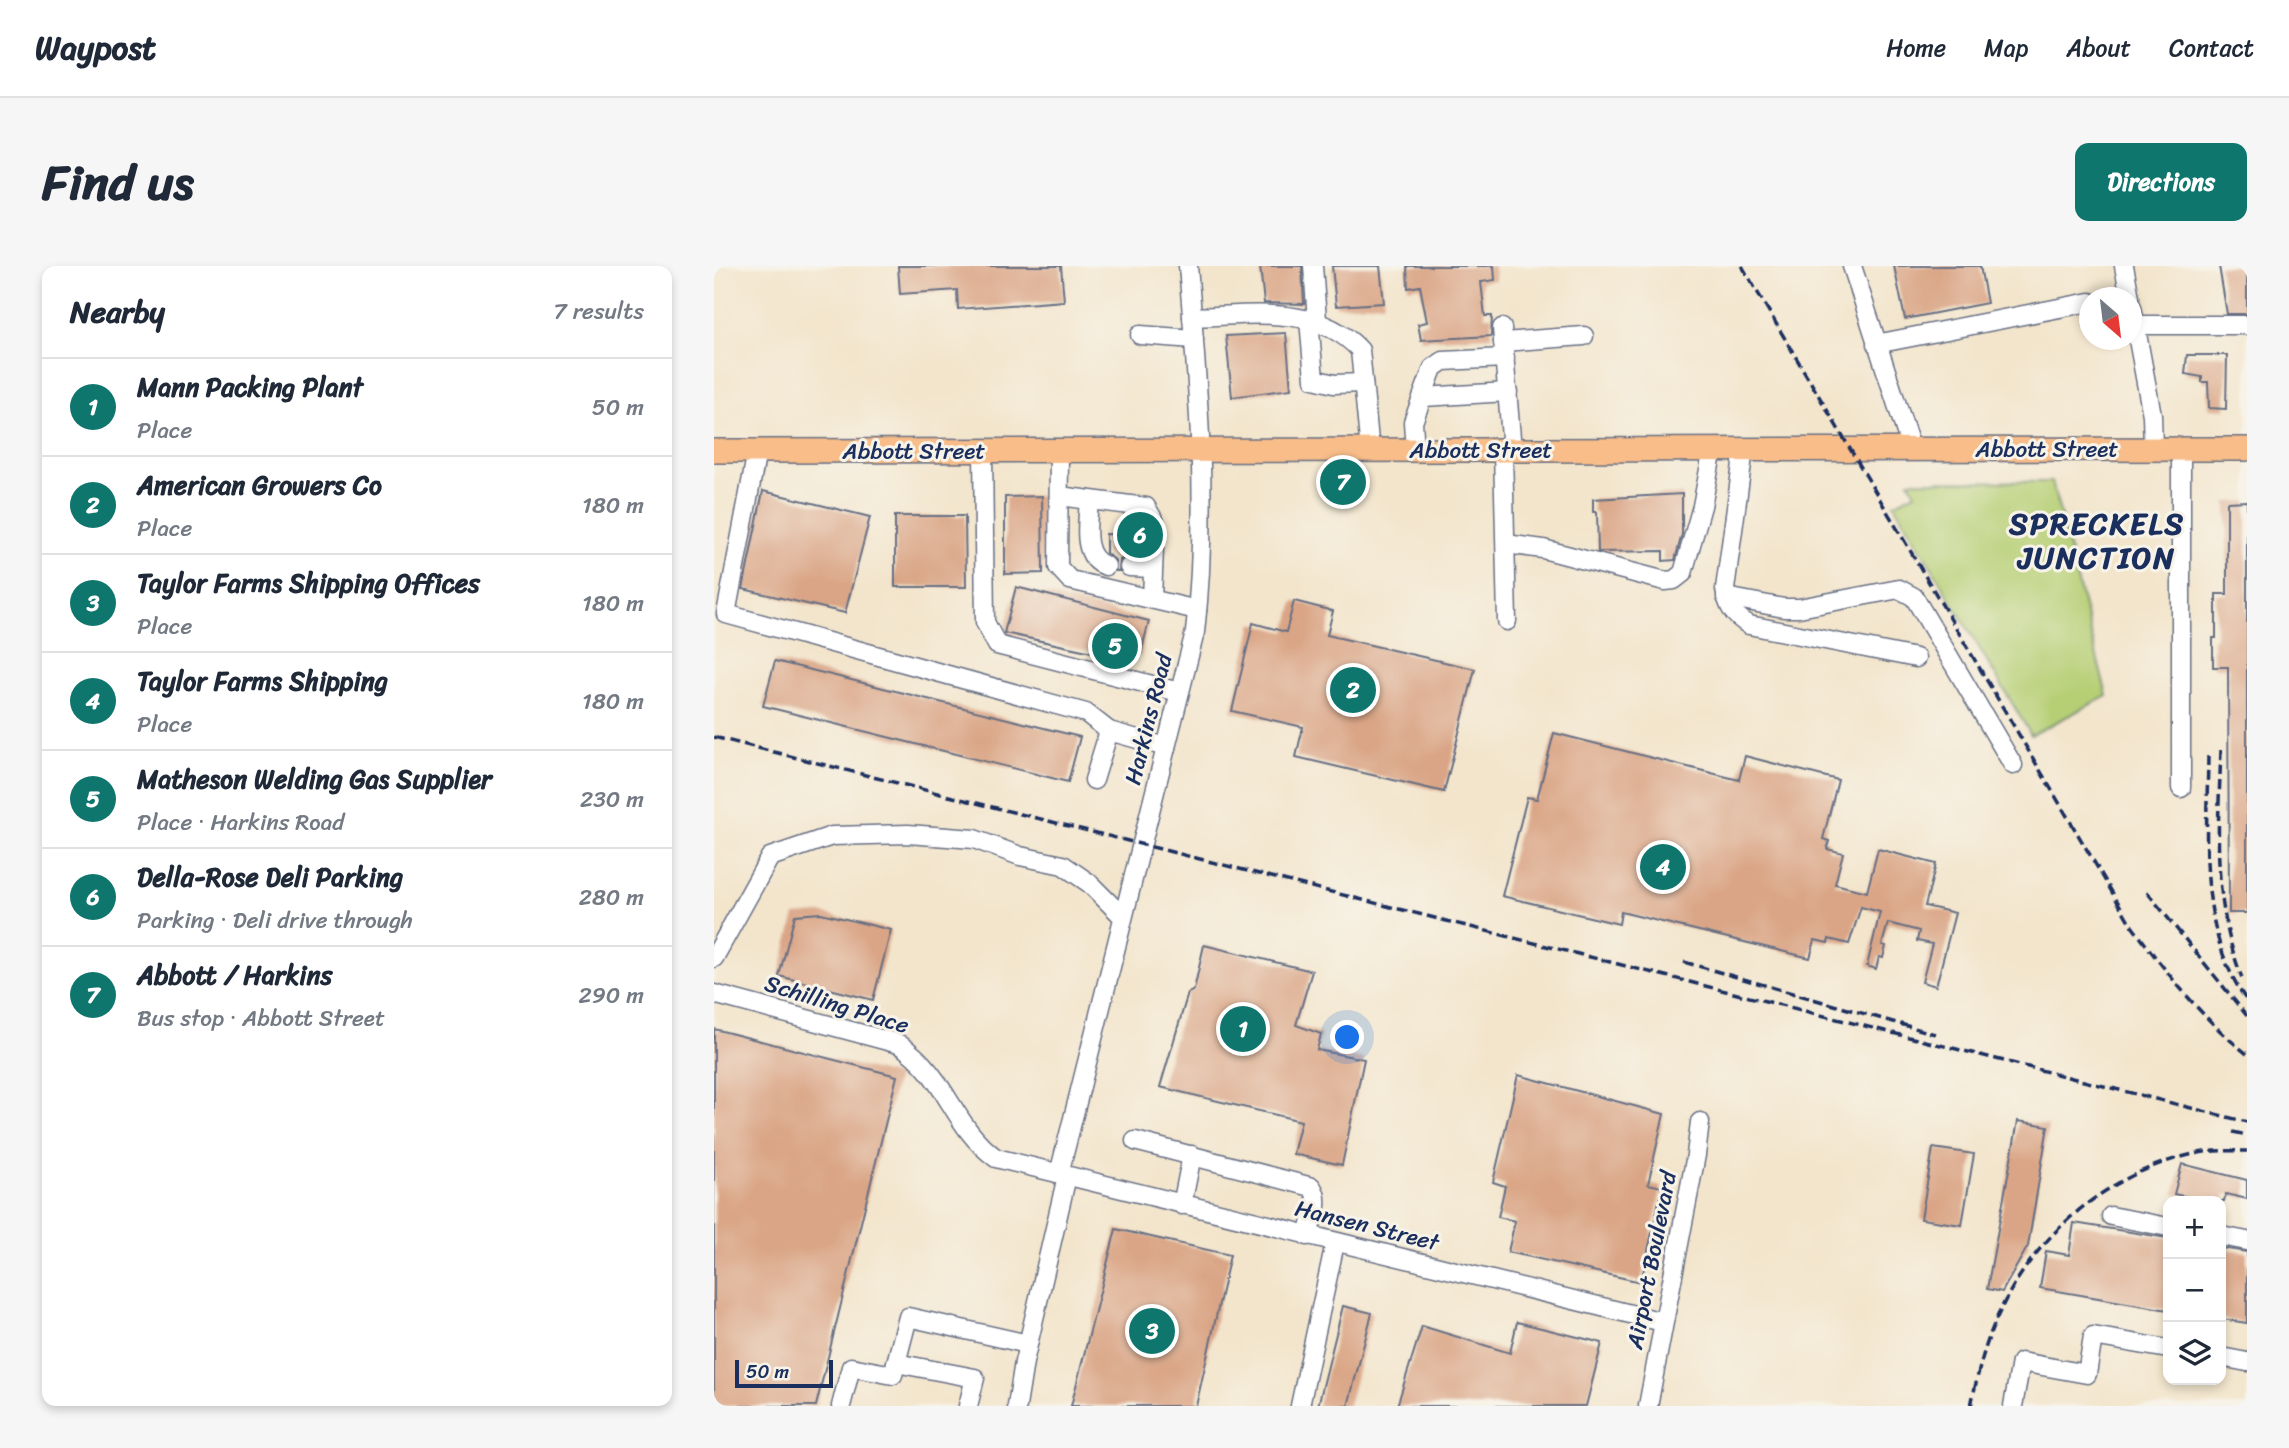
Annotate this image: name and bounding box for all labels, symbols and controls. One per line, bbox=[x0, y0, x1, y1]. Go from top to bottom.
text: Waypost bbox=[35, 19, 156, 77]
text: Home bbox=[1886, 27, 1946, 69]
text: Map bbox=[1984, 27, 2028, 69]
text: About bbox=[2066, 27, 2131, 69]
text: Contact bbox=[2169, 27, 2254, 69]
text: Find us bbox=[42, 139, 194, 226]
button: Directions bbox=[2075, 143, 2247, 221]
text: Nearby bbox=[70, 285, 165, 339]
north arrow bbox=[2079, 287, 2142, 350]
text: 7 results bbox=[554, 291, 644, 332]
text: Mann Packing Plant bbox=[137, 364, 363, 410]
text: 1 bbox=[88, 387, 98, 428]
text: 50 m bbox=[592, 387, 644, 428]
text: Place bbox=[137, 410, 192, 451]
street label: Abbott Street bbox=[1975, 429, 2118, 470]
street label: Abbott Street bbox=[1409, 430, 1552, 471]
street label: Abbott Street bbox=[842, 431, 985, 472]
pin: 7 bbox=[1320, 456, 1366, 508]
text: American Growers Co bbox=[137, 462, 382, 508]
text: 2 bbox=[86, 485, 100, 526]
text: 180 m bbox=[582, 485, 644, 526]
district label: SPRECKELS JUNCTION bbox=[2008, 497, 2185, 585]
text: Place bbox=[137, 508, 192, 549]
pin: 6 bbox=[1117, 509, 1163, 561]
text: Taylor Farms Shipping Offices bbox=[137, 560, 480, 606]
text: 3 bbox=[87, 583, 99, 624]
text: 180 m bbox=[582, 583, 644, 624]
text: Place bbox=[137, 606, 192, 647]
pin: 5 bbox=[1092, 620, 1138, 672]
street label: Harkins Road bbox=[1112, 647, 1185, 789]
text: Taylor Farms Shipping bbox=[137, 658, 388, 704]
pin: 2 bbox=[1330, 664, 1376, 716]
text: 4 bbox=[86, 681, 100, 722]
text: 180 m bbox=[582, 681, 644, 722]
text: Place bbox=[137, 704, 192, 745]
text: Matheson Welding Gas Supplier bbox=[137, 756, 492, 802]
text: 5 bbox=[86, 779, 100, 820]
text: 230 m bbox=[580, 779, 644, 820]
text: Place · Harkins Road bbox=[137, 802, 344, 843]
pin: 4 bbox=[1640, 841, 1686, 893]
text: Della-Rose Deli Parking bbox=[137, 854, 403, 900]
text: 6 bbox=[86, 877, 100, 918]
text: 280 m bbox=[579, 877, 644, 918]
text: Parking · Deli drive through bbox=[137, 900, 413, 941]
text: Abbott / Harkins bbox=[137, 952, 333, 998]
street label: Schilling Place bbox=[760, 963, 914, 1046]
text: 7 bbox=[86, 975, 100, 1016]
text: 290 m bbox=[578, 975, 644, 1016]
text: Bus stop · Abbott Street bbox=[137, 998, 385, 1039]
pin: 1 bbox=[1220, 1003, 1266, 1055]
your location bbox=[1330, 1020, 1364, 1054]
street label: Airport Boulevard bbox=[1614, 1166, 1689, 1354]
street label: Hansen Street bbox=[1291, 1188, 1445, 1264]
map controls bbox=[2163, 1196, 2226, 1385]
button: + bbox=[2163, 1196, 2226, 1259]
button: − bbox=[2163, 1259, 2226, 1322]
pin: 3 bbox=[1129, 1305, 1175, 1357]
button: layers bbox=[2163, 1322, 2226, 1385]
text: 50 m bbox=[746, 1355, 789, 1388]
scale bar bbox=[735, 1357, 833, 1389]

